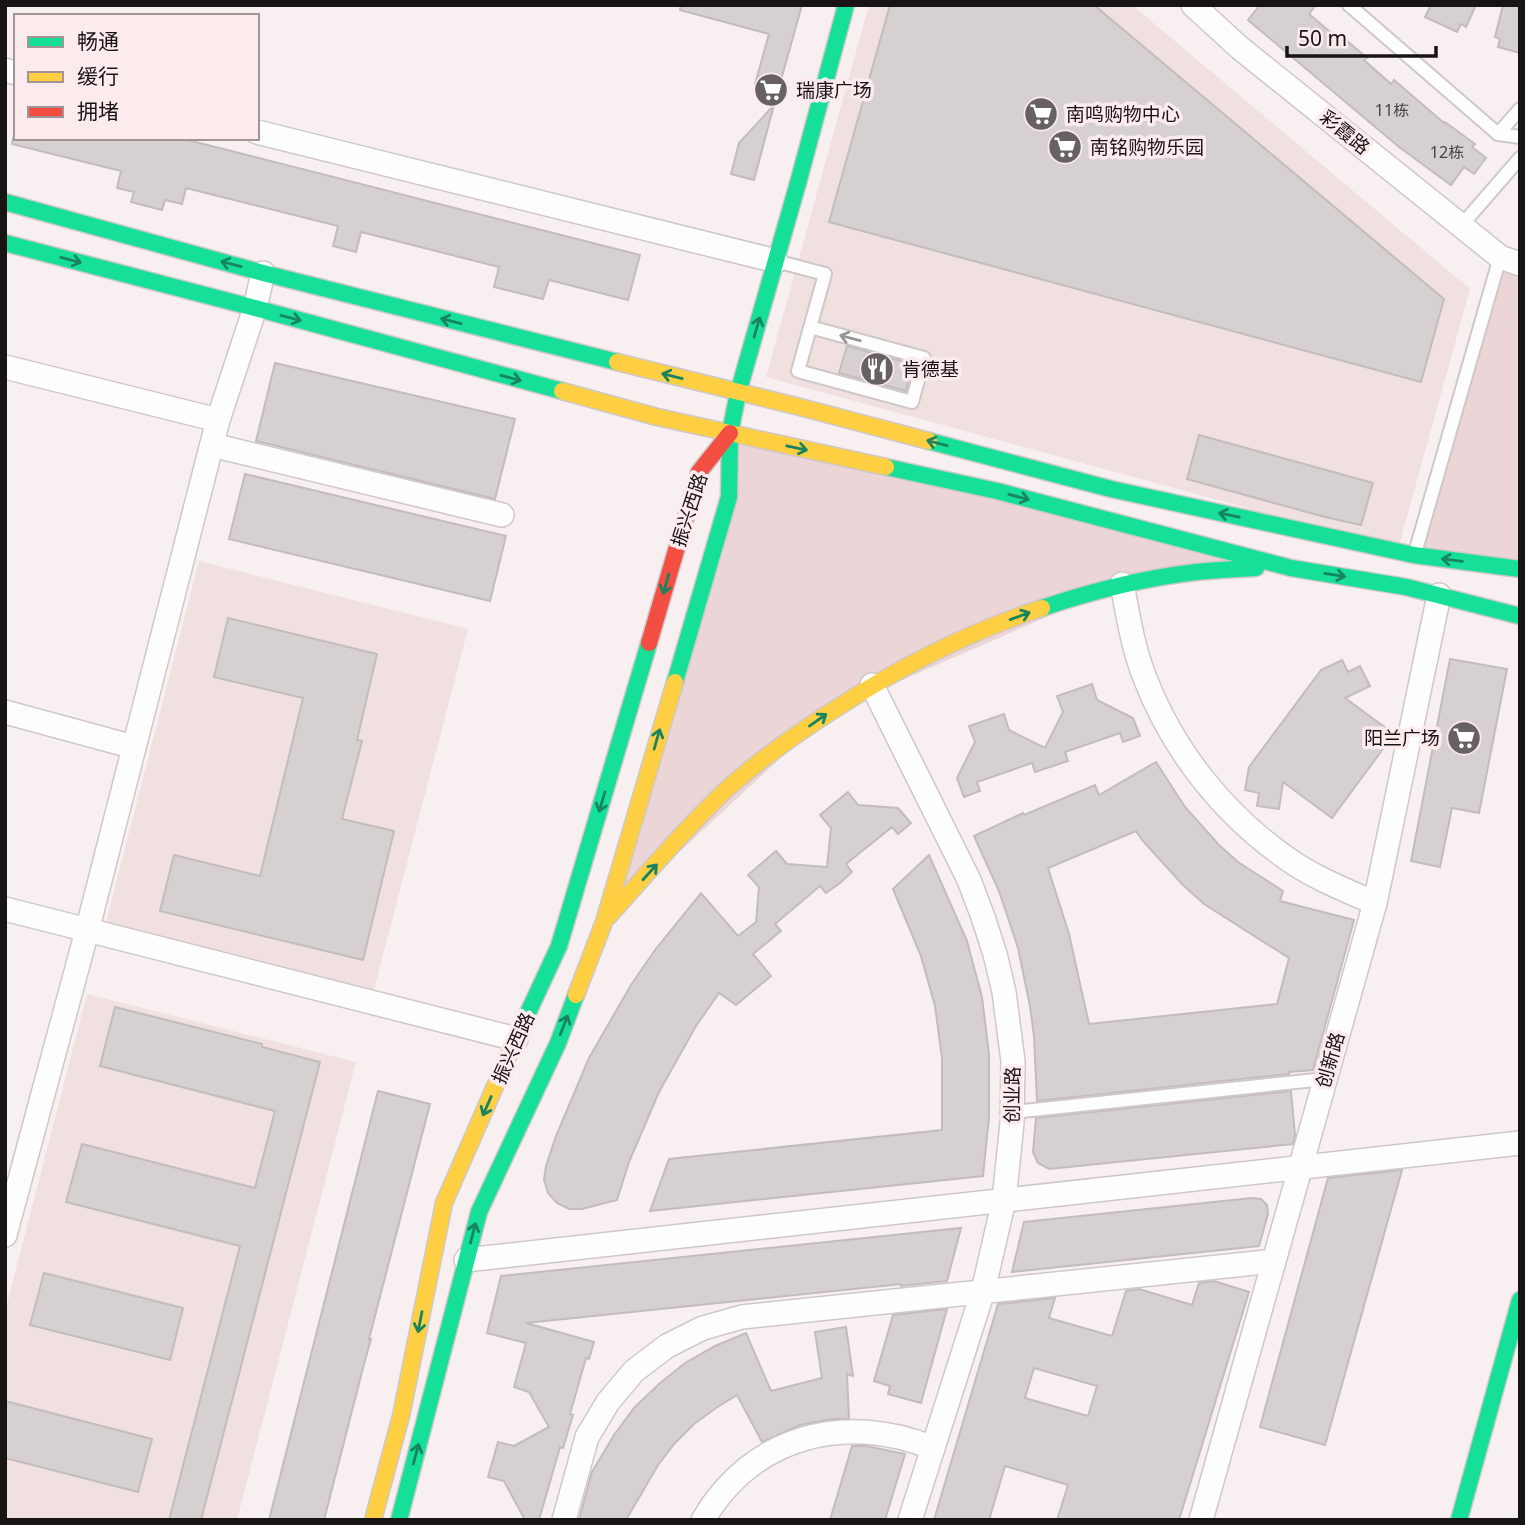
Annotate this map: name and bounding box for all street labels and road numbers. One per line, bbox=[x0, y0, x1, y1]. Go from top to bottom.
street label: 彩霞路 bbox=[1315, 104, 1375, 160]
street label: 振兴西路 bbox=[665, 470, 713, 550]
street label: 振兴西路 bbox=[486, 1008, 540, 1088]
street label: 创新路 bbox=[1310, 1029, 1350, 1091]
street label: 创业路 bbox=[999, 1066, 1025, 1124]

